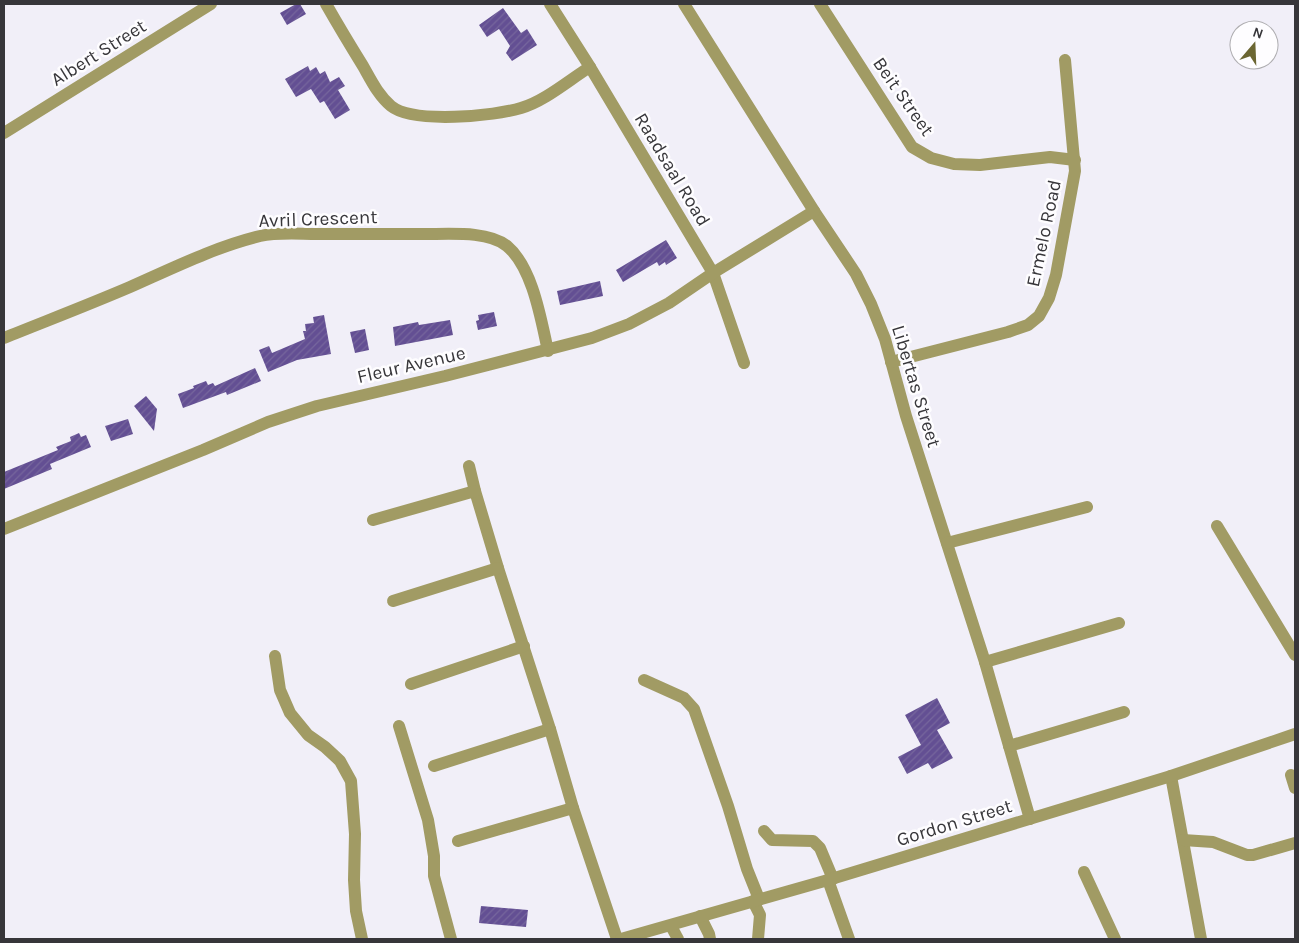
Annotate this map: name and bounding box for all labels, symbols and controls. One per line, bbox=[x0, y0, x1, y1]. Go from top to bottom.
street label: Albert Street bbox=[47, 15, 150, 91]
north arrow bbox=[1229, 20, 1279, 70]
text: N bbox=[1251, 24, 1266, 43]
street label: Beit Street bbox=[868, 53, 938, 140]
street label: Raadsaal Road bbox=[630, 109, 715, 230]
street label: Ermelo Road bbox=[1022, 178, 1066, 289]
street label: Avril Crescent bbox=[258, 206, 378, 232]
street label: Libertas Street bbox=[887, 323, 945, 450]
street label: Fleur Avenue bbox=[355, 342, 468, 388]
street label: Gordon Street bbox=[894, 795, 1015, 851]

